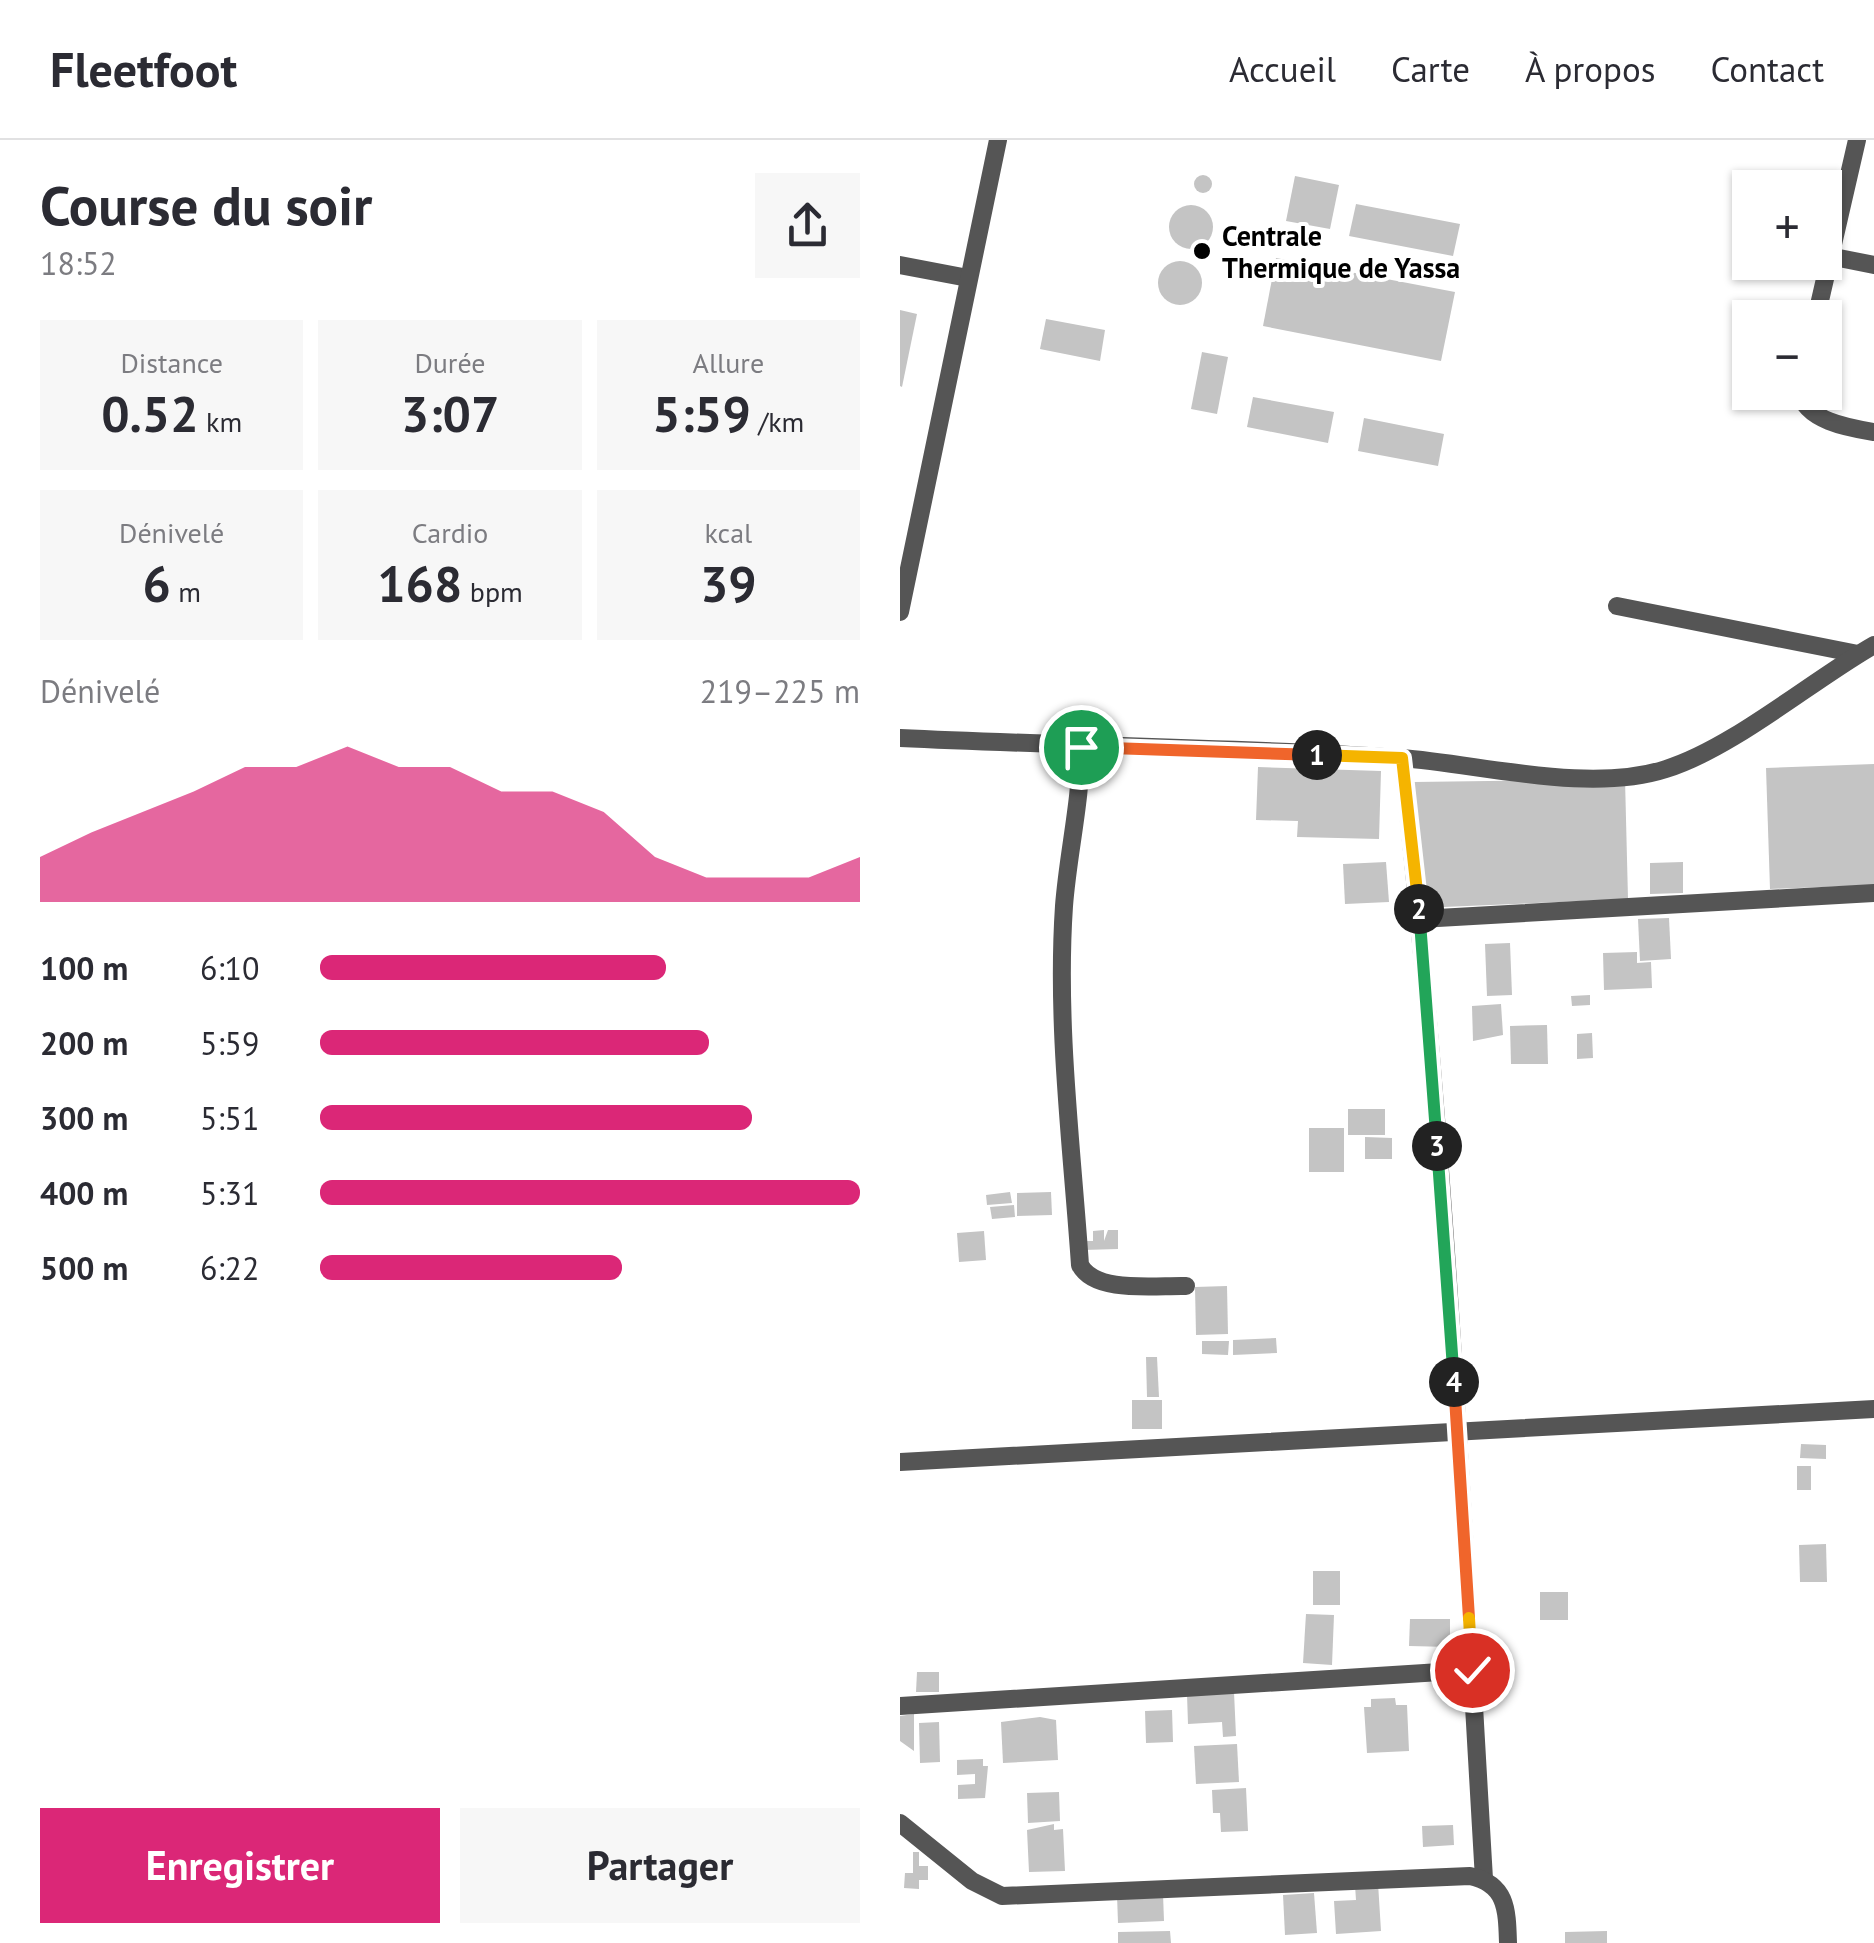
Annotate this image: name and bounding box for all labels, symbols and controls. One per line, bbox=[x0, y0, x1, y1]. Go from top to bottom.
text: Fleetfoot bbox=[50, 38, 237, 100]
text: Accueil bbox=[1229, 46, 1336, 92]
text: Carte bbox=[1391, 46, 1470, 92]
text: À propos bbox=[1525, 46, 1655, 92]
text: Contact bbox=[1710, 46, 1824, 92]
text: Course du soir bbox=[40, 169, 372, 240]
map controls bbox=[1732, 170, 1842, 410]
button: + bbox=[1732, 170, 1842, 280]
button: share bbox=[755, 173, 860, 278]
place label: Centrale Thermique de Yassa bbox=[1222, 217, 1460, 286]
marker: Centrale Thermique de Yassa bbox=[1191, 240, 1213, 262]
text: 18:52 bbox=[40, 242, 117, 284]
button: − bbox=[1732, 300, 1842, 410]
text: Distance bbox=[120, 344, 223, 381]
text: Durée bbox=[414, 344, 486, 381]
text: Allure bbox=[693, 344, 764, 381]
text: 0.52 bbox=[101, 381, 199, 446]
text: 3:07 bbox=[401, 381, 499, 446]
text: 5:59 bbox=[652, 381, 751, 446]
text: km bbox=[199, 403, 242, 440]
text: /km bbox=[751, 403, 804, 440]
text: Dénivelé bbox=[119, 514, 224, 551]
text: Cardio bbox=[412, 514, 488, 551]
text: kcal bbox=[704, 514, 752, 551]
text: 6 bbox=[142, 551, 171, 616]
text: 168 bbox=[377, 551, 462, 616]
text: 39 bbox=[700, 551, 757, 616]
text: m bbox=[171, 573, 201, 610]
text: bpm bbox=[462, 573, 523, 610]
text: Dénivelé bbox=[40, 670, 160, 712]
text: 219–225 m bbox=[700, 670, 860, 712]
pin bbox=[1039, 705, 1124, 790]
icon: arrive bbox=[1054, 720, 1109, 775]
pin: 1 bbox=[1292, 730, 1342, 780]
text: 1 bbox=[1309, 736, 1325, 773]
pin: 2 bbox=[1394, 884, 1444, 934]
text: 2 bbox=[1411, 890, 1427, 927]
text: 100 m bbox=[40, 947, 128, 989]
text: 6:10 bbox=[200, 947, 259, 989]
text: 200 m bbox=[40, 1022, 128, 1064]
text: 5:59 bbox=[200, 1022, 259, 1064]
text: 300 m bbox=[40, 1097, 128, 1139]
text: 5:51 bbox=[200, 1097, 259, 1139]
pin: 3 bbox=[1412, 1121, 1462, 1171]
text: 3 bbox=[1429, 1127, 1445, 1164]
text: 400 m bbox=[40, 1172, 128, 1214]
text: 5:31 bbox=[200, 1172, 259, 1214]
text: 500 m bbox=[40, 1247, 128, 1289]
text: 6:22 bbox=[200, 1247, 259, 1289]
pin: 4 bbox=[1429, 1357, 1479, 1407]
text: 4 bbox=[1446, 1363, 1462, 1400]
pin bbox=[1430, 1628, 1515, 1713]
icon: check bbox=[1445, 1643, 1500, 1698]
button: Enregistrer bbox=[40, 1808, 440, 1923]
button: Partager bbox=[460, 1808, 860, 1923]

